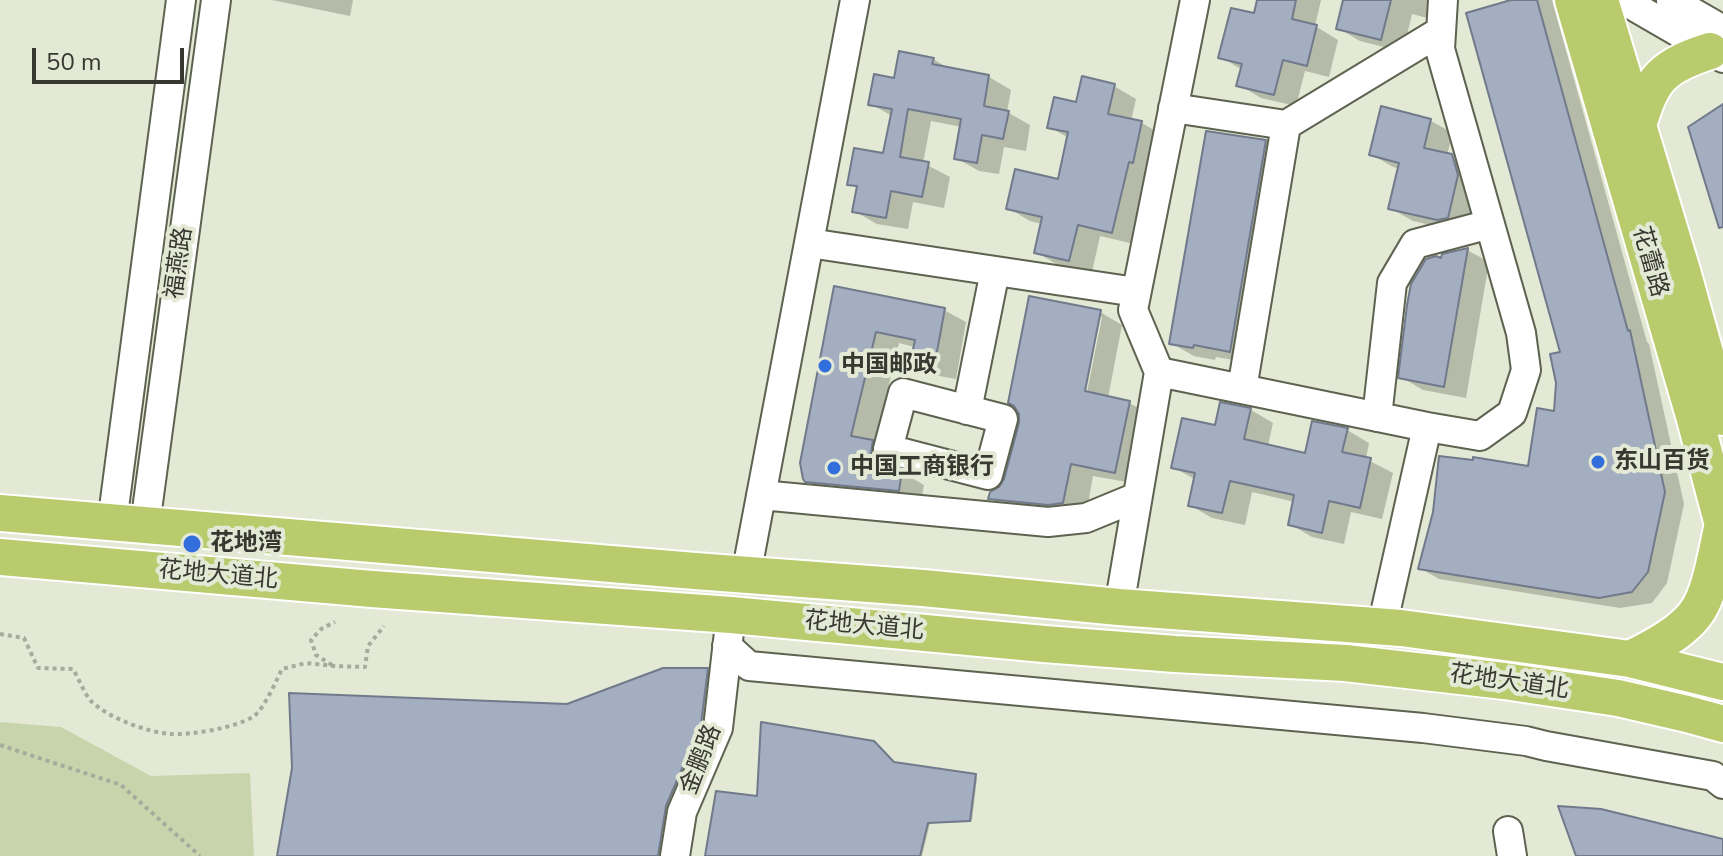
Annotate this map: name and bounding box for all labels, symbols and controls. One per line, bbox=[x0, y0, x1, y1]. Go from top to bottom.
scale bar bbox=[36, 32, 188, 82]
text: 50 m bbox=[46, 46, 102, 78]
street label: 花蕾路 bbox=[1625, 223, 1673, 301]
street label: 福燕路 bbox=[161, 225, 199, 301]
place label: 中国邮政 bbox=[841, 352, 937, 380]
marker: 中国邮政 bbox=[816, 357, 834, 375]
place label: 东山百货 bbox=[1614, 448, 1710, 476]
marker: 东山百货 bbox=[1589, 453, 1607, 471]
place label: 中国工商银行 bbox=[850, 454, 994, 482]
marker: 中国工商银行 bbox=[825, 459, 843, 477]
place label: 花地湾 bbox=[210, 530, 282, 558]
marker: 花地湾 bbox=[181, 533, 203, 555]
street label: 花地大道北 bbox=[157, 556, 279, 596]
street label: 花地大道北 bbox=[803, 607, 925, 647]
street label: 花地大道北 bbox=[1448, 660, 1570, 706]
street label: 金鹏路 bbox=[676, 721, 728, 799]

